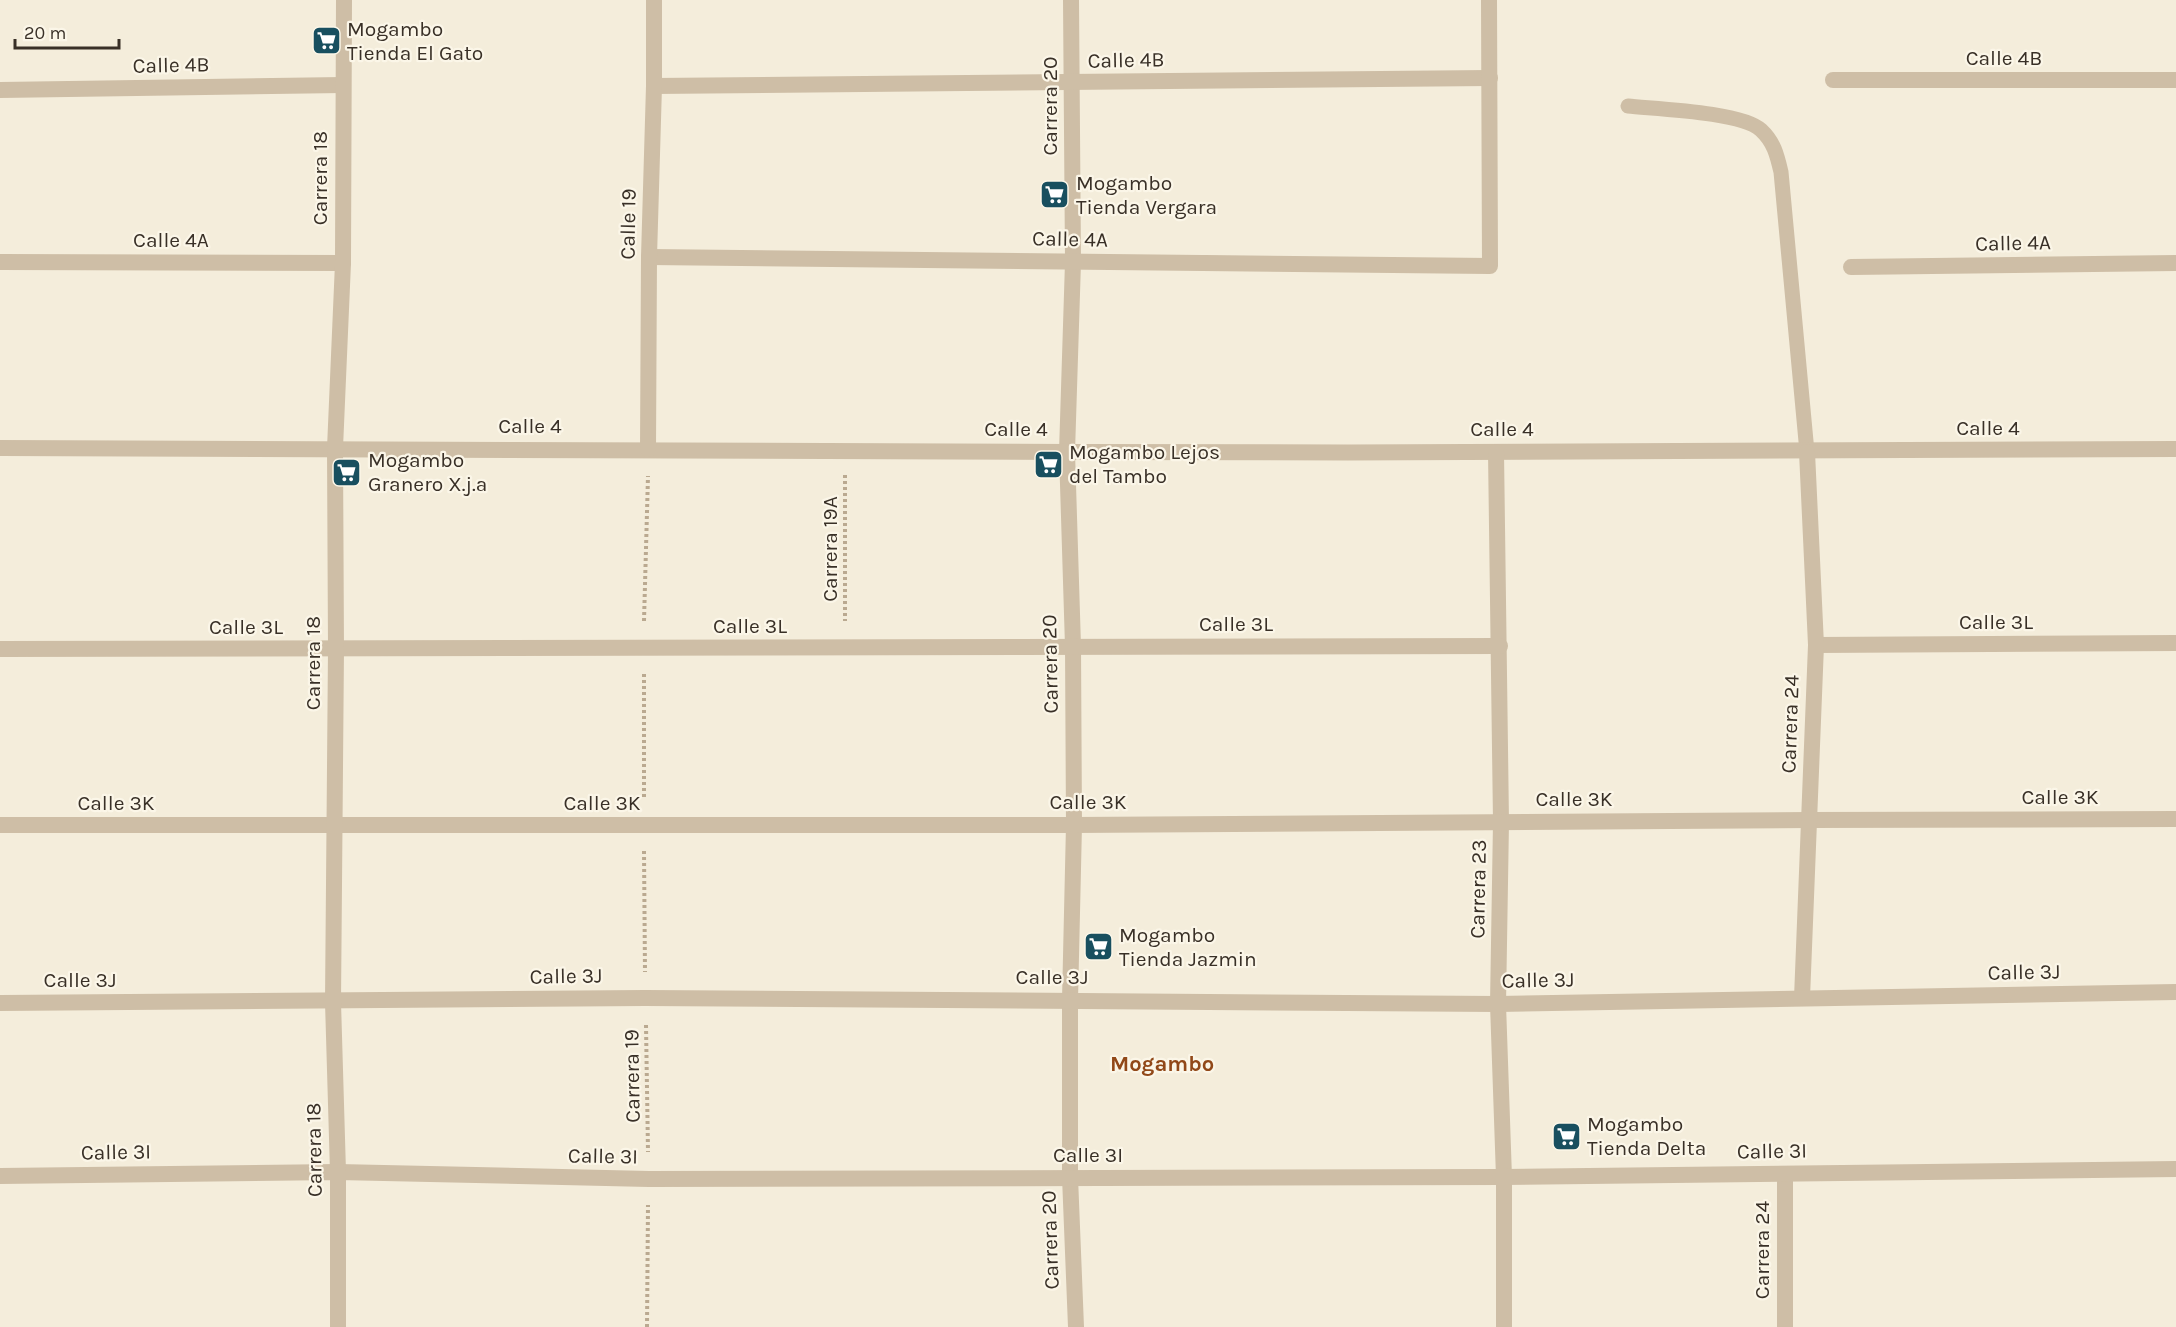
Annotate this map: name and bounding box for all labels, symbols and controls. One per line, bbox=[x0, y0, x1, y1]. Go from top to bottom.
scale bar bbox=[15, 12, 118, 50]
place label: Mogambo Tienda El Gato bbox=[347, 17, 483, 65]
text: 20 m bbox=[24, 22, 66, 44]
supermarket icon: Mogambo Tienda El Gato bbox=[310, 25, 342, 57]
street label: Calle 4B bbox=[1966, 46, 2042, 70]
street label: Calle 4B bbox=[1087, 47, 1165, 73]
street label: Calle 4B bbox=[132, 52, 210, 78]
street label: Carrera 20 bbox=[1038, 56, 1062, 156]
street label: Carrera 18 bbox=[308, 131, 332, 225]
place label: Mogambo Tienda Vergara bbox=[1076, 171, 1217, 219]
supermarket icon: Mogambo Tienda Vergara bbox=[1039, 179, 1071, 211]
street label: Calle 19 bbox=[615, 188, 641, 260]
street label: Calle 4A bbox=[1032, 226, 1108, 252]
street label: Calle 4A bbox=[133, 228, 209, 252]
street label: Calle 4A bbox=[1975, 230, 2051, 256]
street label: Calle 4 bbox=[498, 414, 562, 438]
street label: Calle 4 bbox=[1956, 416, 2020, 440]
street label: Calle 4 bbox=[984, 417, 1048, 441]
street label: Calle 4 bbox=[1470, 417, 1534, 441]
place label: Mogambo Lejos del Tambo bbox=[1069, 440, 1220, 488]
place label: Mogambo Granero X.j.a bbox=[368, 448, 487, 496]
supermarket icon: Mogambo Lejos del Tambo bbox=[1032, 448, 1064, 480]
supermarket icon: Mogambo Granero X.j.a bbox=[331, 456, 363, 488]
street label: Carrera 19A bbox=[818, 496, 842, 602]
street label: Calle 3L bbox=[1959, 610, 2033, 634]
street label: Calle 3L bbox=[1199, 612, 1273, 636]
street label: Calle 3L bbox=[713, 614, 787, 638]
street label: Carrera 20 bbox=[1037, 614, 1063, 714]
street label: Calle 3L bbox=[209, 615, 283, 639]
street label: Carrera 18 bbox=[301, 616, 325, 710]
street label: Carrera 24 bbox=[1776, 674, 1804, 774]
street label: Calle 3K bbox=[2021, 785, 2099, 809]
street label: Calle 3K bbox=[1535, 787, 1613, 811]
street label: Calle 3K bbox=[1049, 790, 1127, 814]
street label: Calle 3K bbox=[77, 791, 155, 815]
street label: Calle 3K bbox=[563, 791, 641, 815]
street label: Carrera 23 bbox=[1465, 839, 1491, 939]
place label: Mogambo Tienda Jazmin bbox=[1119, 923, 1257, 971]
supermarket icon: Mogambo Tienda Jazmin bbox=[1082, 931, 1114, 963]
street label: Calle 3J bbox=[1987, 959, 2061, 985]
street label: Calle 3J bbox=[529, 963, 603, 989]
street label: Calle 3J bbox=[1016, 965, 1088, 989]
street label: Calle 3J bbox=[1501, 967, 1575, 993]
street label: Calle 3J bbox=[44, 968, 116, 992]
street label: Carrera 19 bbox=[619, 1029, 645, 1123]
district label: Mogambo bbox=[1110, 1051, 1214, 1077]
street label: Carrera 18 bbox=[301, 1103, 327, 1197]
place label: Mogambo Tienda Delta bbox=[1587, 1112, 1706, 1160]
supermarket icon: Mogambo Tienda Delta bbox=[1550, 1120, 1582, 1152]
street label: Calle 3I bbox=[1737, 1138, 1807, 1164]
street label: Calle 3I bbox=[81, 1139, 151, 1165]
street label: Calle 3I bbox=[568, 1143, 638, 1169]
street label: Calle 3I bbox=[1053, 1143, 1123, 1167]
street label: Carrera 20 bbox=[1036, 1190, 1064, 1290]
street label: Carrera 24 bbox=[1750, 1201, 1774, 1299]

